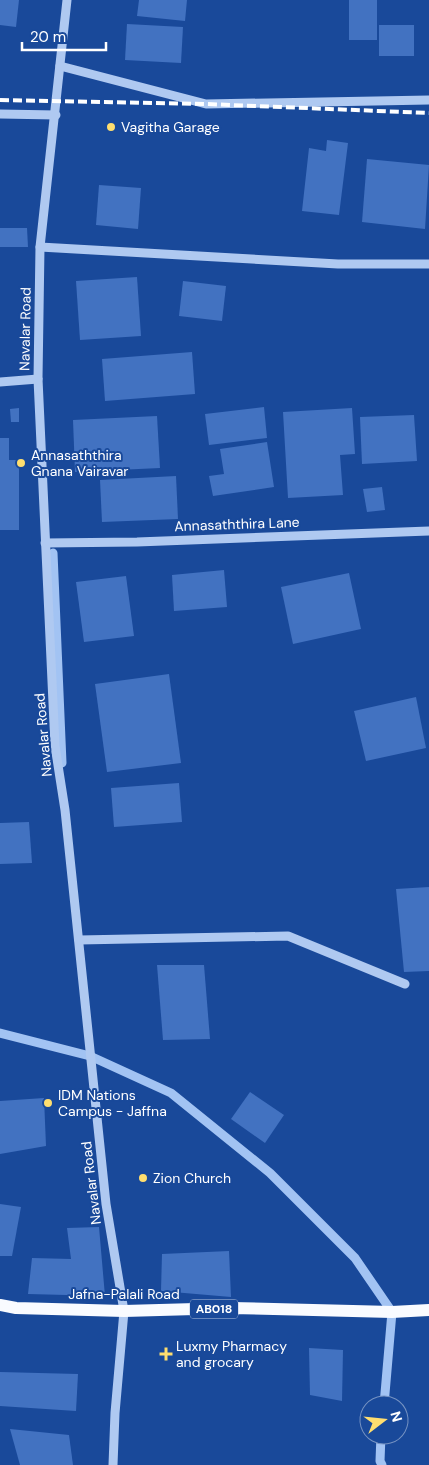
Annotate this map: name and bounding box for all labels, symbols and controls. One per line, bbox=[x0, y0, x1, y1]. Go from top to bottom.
scale bar bbox=[22, 20, 106, 52]
text: 20 m bbox=[30, 27, 66, 47]
place label: Vagitha Garage bbox=[121, 118, 220, 136]
marker: Vagitha Garage bbox=[105, 121, 117, 133]
street label: Navalar Road bbox=[15, 287, 35, 371]
place label: Annasaththira Gnana Vairavar bbox=[31, 446, 129, 480]
marker: Annasaththira Gnana Vairavar bbox=[15, 457, 27, 469]
street label: Annasaththira Lane bbox=[174, 513, 300, 535]
street label: Navalar Road bbox=[30, 692, 56, 778]
place label: IDM Nations Campus - Jaffna bbox=[58, 1086, 167, 1120]
marker: IDM Nations Campus - Jaffna bbox=[42, 1097, 54, 1109]
street label: Navalar Road bbox=[77, 1140, 105, 1226]
place label: Zion Church bbox=[153, 1169, 231, 1187]
marker: Zion Church bbox=[137, 1172, 149, 1184]
street label: Jafna-Palali Road bbox=[68, 1285, 180, 1303]
road number: AB018 bbox=[190, 1300, 238, 1318]
place label: Luxmy Pharmacy and grocary bbox=[176, 1337, 287, 1371]
marker: Luxmy Pharmacy and grocary bbox=[160, 1348, 172, 1360]
north arrow bbox=[359, 1395, 409, 1445]
text: N bbox=[386, 1409, 407, 1424]

